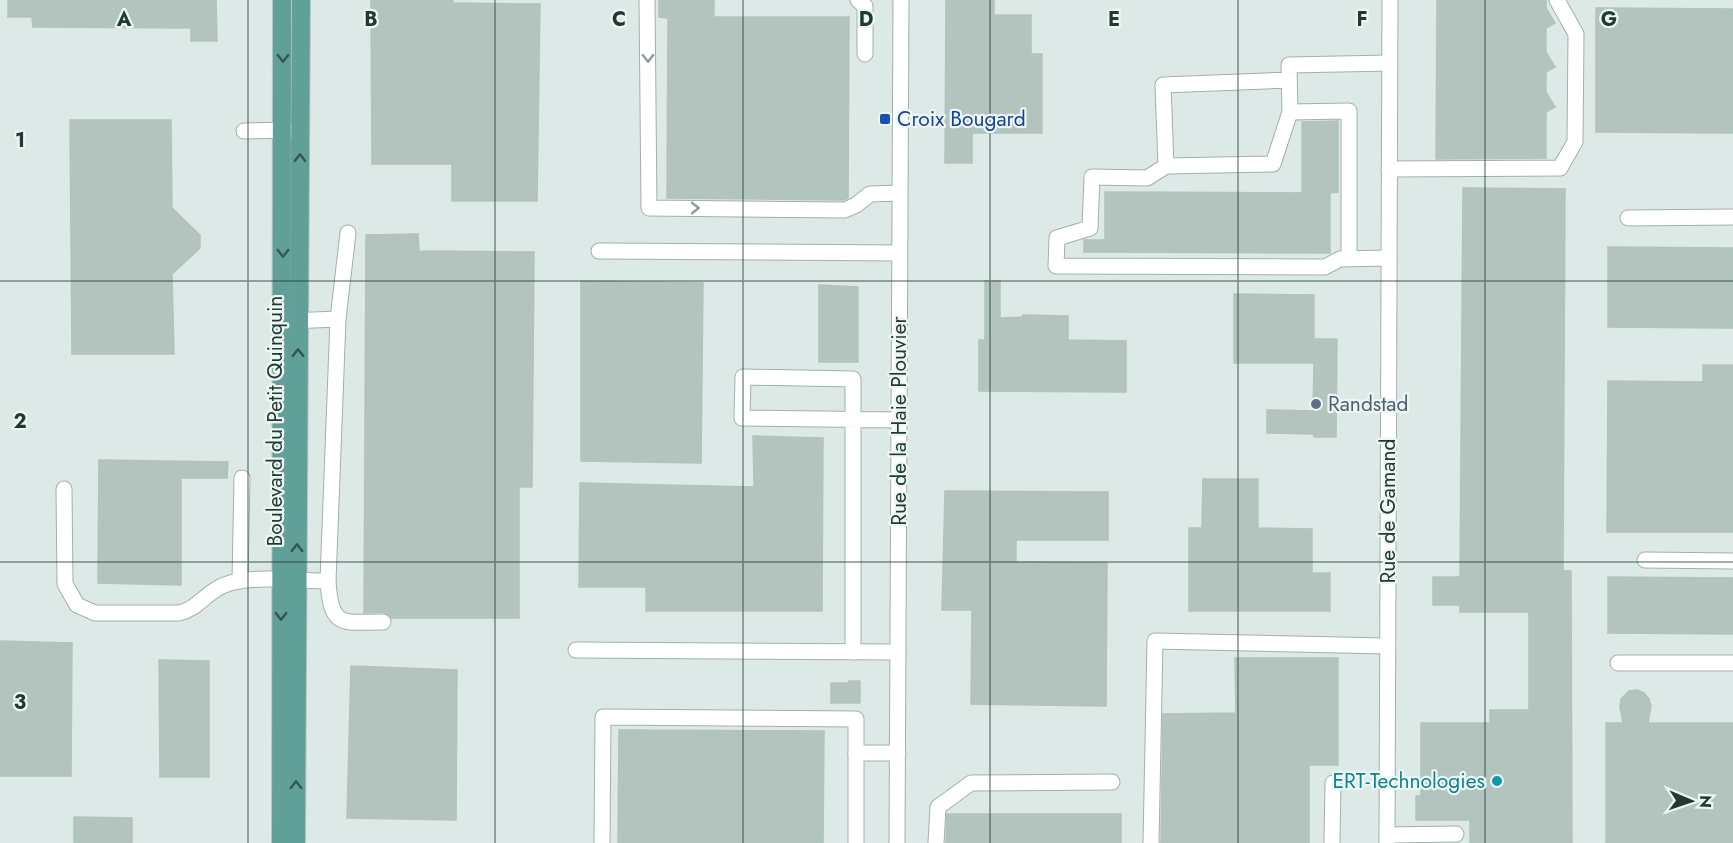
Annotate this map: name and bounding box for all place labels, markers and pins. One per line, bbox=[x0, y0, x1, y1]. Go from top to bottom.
place label: Croix Bougard bbox=[897, 104, 1026, 134]
marker: Croix Bougard bbox=[878, 112, 892, 126]
place label: Randstad bbox=[1328, 389, 1408, 419]
marker: Randstad bbox=[1309, 397, 1323, 411]
place label: ERT-Technologies bbox=[1332, 766, 1485, 796]
marker: ERT-Technologies bbox=[1490, 774, 1504, 788]

